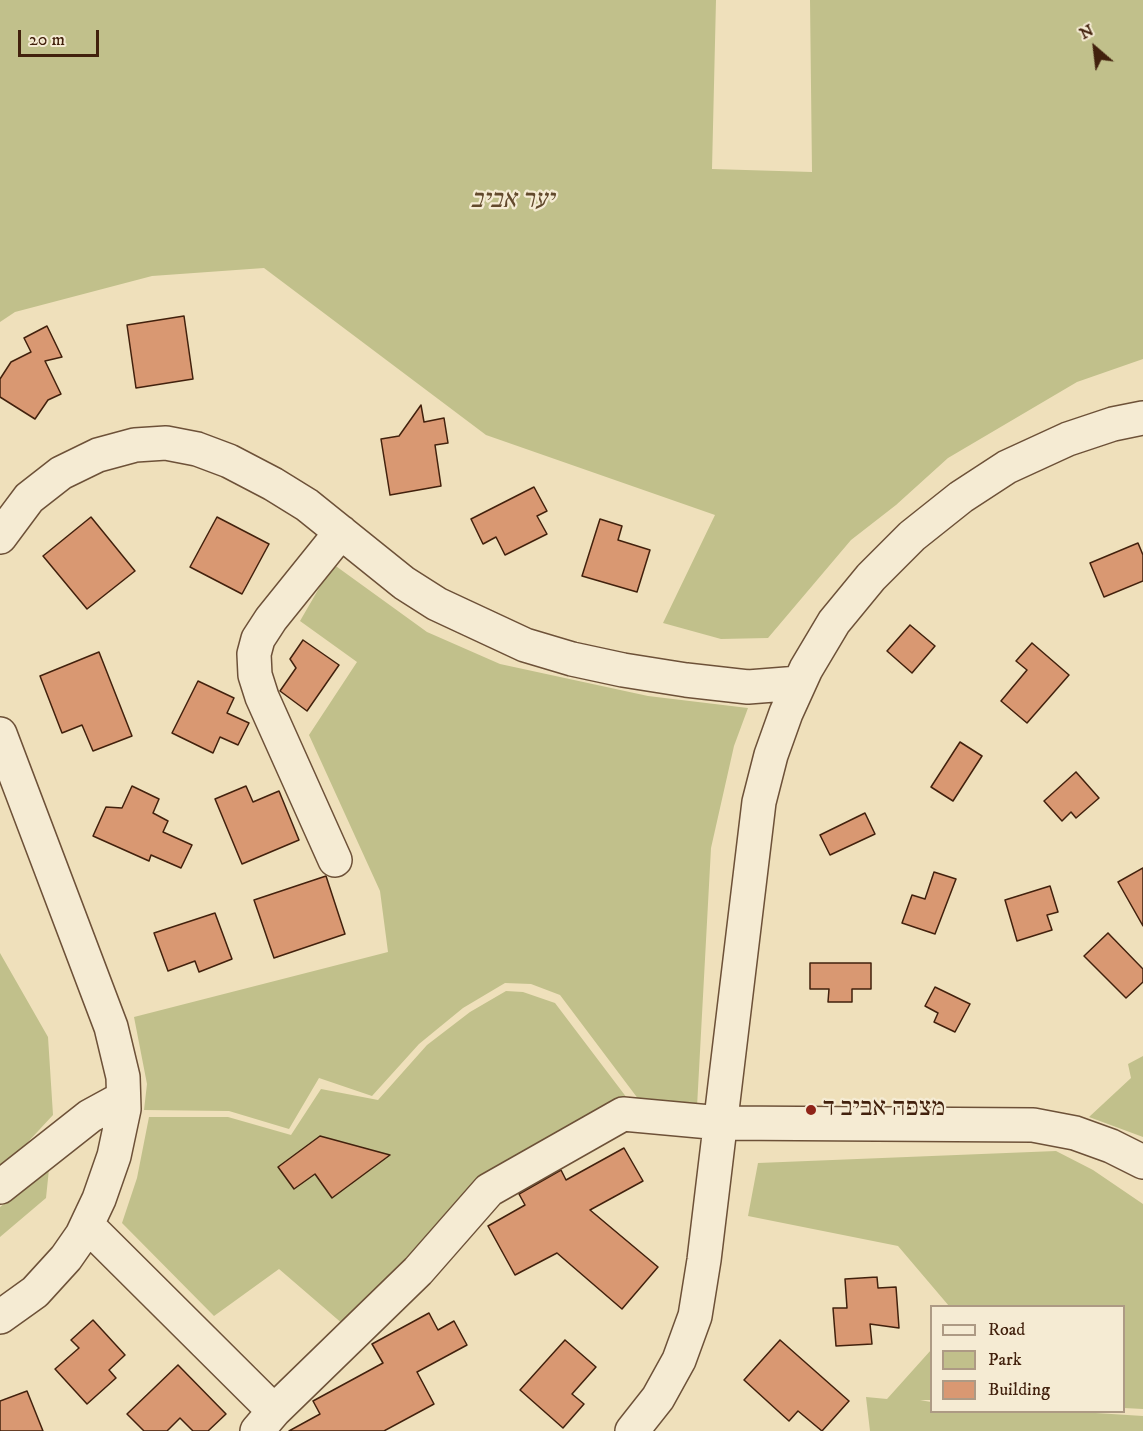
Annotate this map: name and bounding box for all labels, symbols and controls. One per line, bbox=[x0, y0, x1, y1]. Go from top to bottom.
scale bar bbox=[21, 18, 102, 56]
north arrow bbox=[1065, 18, 1125, 78]
text: N bbox=[1076, 20, 1097, 44]
text: 20 m bbox=[29, 29, 65, 51]
park label: יער אביב bbox=[470, 186, 554, 218]
place label: מצפה אביב ד bbox=[823, 1094, 945, 1126]
marker: מצפה אביב ד bbox=[804, 1103, 818, 1117]
legend bbox=[930, 1305, 1125, 1413]
text: Road bbox=[988, 1319, 1025, 1341]
text: Park bbox=[988, 1349, 1022, 1371]
text: Building bbox=[988, 1379, 1050, 1401]

